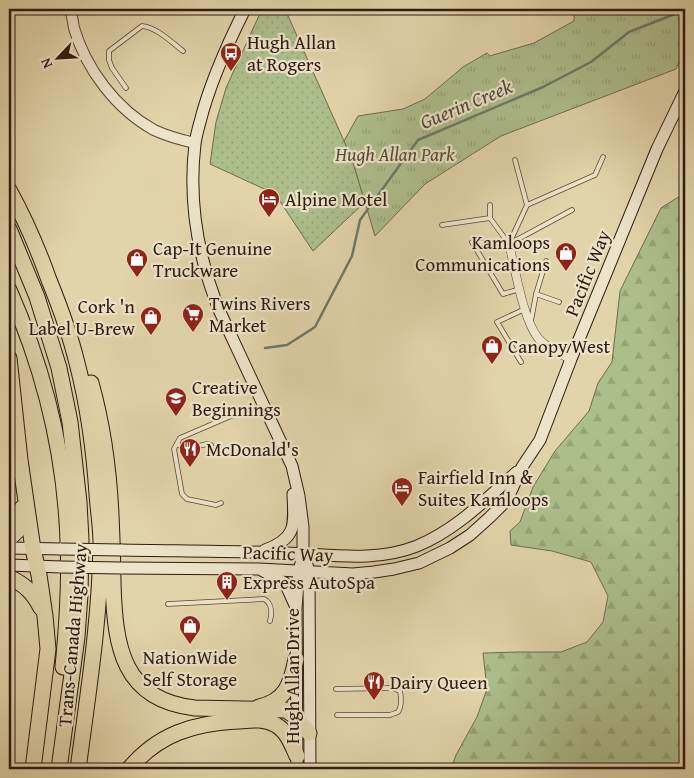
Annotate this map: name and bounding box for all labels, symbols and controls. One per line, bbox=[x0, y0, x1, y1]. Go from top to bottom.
place label: Hugh Allan at Rogers bbox=[247, 28, 336, 78]
north arrow bbox=[32, 32, 82, 82]
bus stop icon: Hugh Allan at Rogers bbox=[219, 41, 243, 72]
text: N bbox=[35, 54, 57, 72]
water label: Guerin Creek bbox=[415, 71, 517, 136]
park label: Hugh Allan Park bbox=[334, 140, 455, 168]
place label: Alpine Motel bbox=[285, 185, 387, 213]
hotel icon: Alpine Motel bbox=[257, 187, 281, 218]
street label: Pacific Way bbox=[557, 225, 617, 320]
place label: Kamloops Communications bbox=[415, 228, 550, 278]
place label: Cap-It Genuine Truckware bbox=[153, 234, 272, 284]
shop icon: Kamloops Communications bbox=[554, 241, 578, 272]
shop icon: Cap-It Genuine Truckware bbox=[125, 247, 149, 278]
place label: Twins Rivers Market bbox=[209, 289, 310, 339]
place label: Cork 'n Label U-Brew bbox=[29, 292, 136, 342]
supermarket icon: Twins Rivers Market bbox=[181, 302, 205, 333]
shop icon: Cork 'n Label U-Brew bbox=[139, 305, 163, 336]
place label: Canopy West bbox=[508, 332, 610, 360]
shop icon: Canopy West bbox=[480, 334, 504, 365]
place label: Creative Beginnings bbox=[192, 373, 281, 423]
school or university icon: Creative Beginnings bbox=[164, 386, 188, 417]
place label: McDonald's bbox=[206, 435, 299, 463]
restaurant icon: McDonald's bbox=[178, 437, 202, 468]
place label: Fairfield Inn & Suites Kamloops bbox=[418, 463, 549, 513]
hotel icon: Fairfield Inn & Suites Kamloops bbox=[390, 476, 414, 507]
street label: Pacific Way bbox=[242, 537, 334, 569]
street label: Trans-Canada Highway bbox=[50, 542, 94, 728]
place label: Express AutoSpa bbox=[243, 568, 375, 596]
building icon: Express AutoSpa bbox=[215, 570, 239, 601]
street label: Hugh Allan Drive bbox=[278, 608, 306, 744]
shop icon: NationWide Self Storage bbox=[178, 614, 202, 645]
place label: NationWide Self Storage bbox=[143, 643, 237, 693]
place label: Dairy Queen bbox=[390, 668, 488, 696]
restaurant icon: Dairy Queen bbox=[362, 670, 386, 701]

